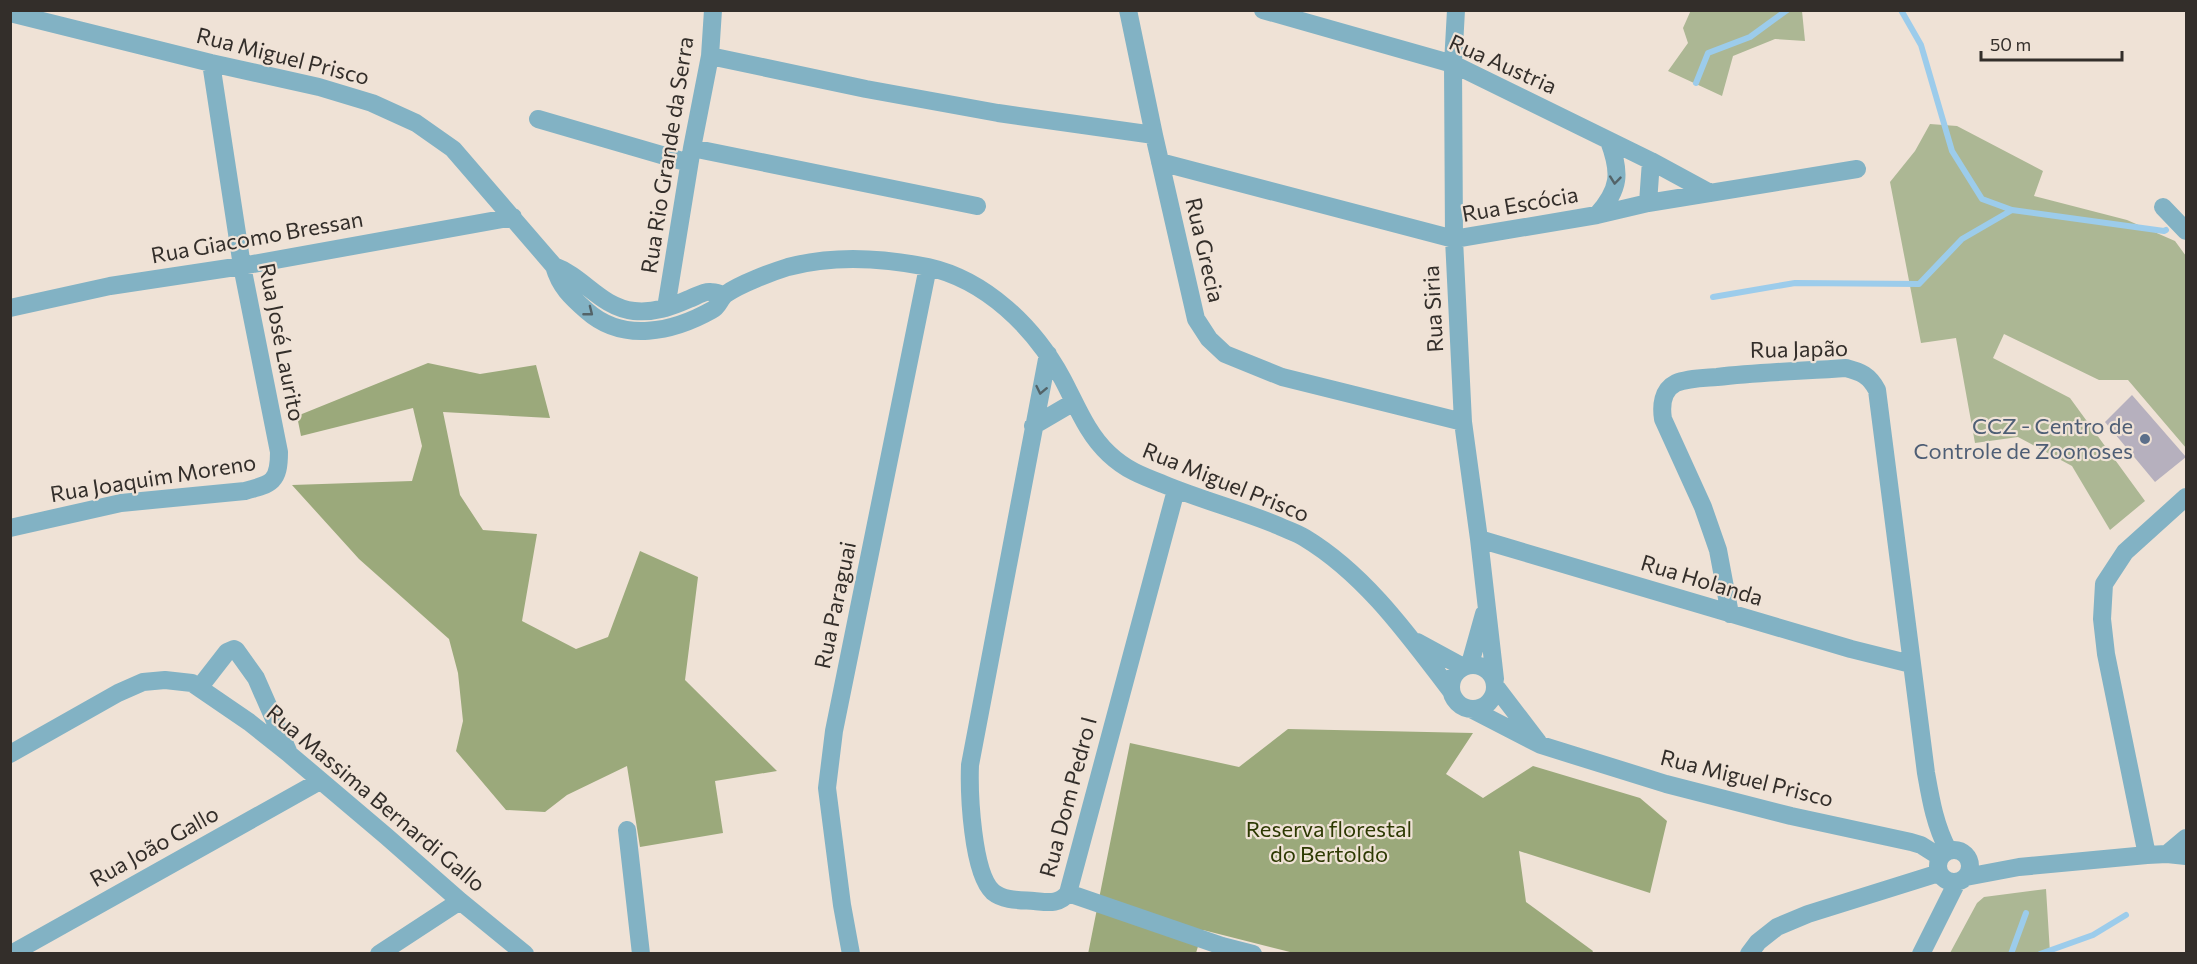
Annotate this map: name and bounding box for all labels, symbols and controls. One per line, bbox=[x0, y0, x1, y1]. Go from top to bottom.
street label: Rua Miguel Prisco bbox=[194, 21, 372, 90]
scale bar bbox=[1981, 24, 2122, 62]
street label: Rua Austria bbox=[1445, 28, 1561, 99]
text: 50 m bbox=[1990, 33, 2031, 55]
street label: Rua Rio Grande da Serra bbox=[634, 35, 699, 275]
one-way arrow bbox=[1610, 175, 1622, 185]
street label: Rua Escócia bbox=[1460, 180, 1580, 227]
street label: Rua Grecia bbox=[1180, 195, 1231, 305]
street label: Rua Giacomo Bressan bbox=[149, 205, 365, 268]
street label: Rua José Laurito bbox=[254, 260, 311, 423]
street label: Rua Siria bbox=[1417, 265, 1448, 353]
one-way arrow bbox=[582, 304, 593, 315]
street label: Rua Japão bbox=[1750, 334, 1848, 363]
one-way arrow bbox=[1035, 385, 1048, 395]
place label: CCZ - Centro de Controle de Zoonoses bbox=[1913, 412, 2133, 464]
marker: CCZ - Centro de Controle de Zoonoses bbox=[2138, 432, 2152, 446]
street label: Rua Miguel Prisco bbox=[1139, 436, 1313, 527]
street label: Rua Joaquim Moreno bbox=[48, 448, 258, 507]
street label: Rua Paraguai bbox=[808, 539, 861, 671]
street label: Rua Holanda bbox=[1638, 548, 1766, 611]
street label: Rua Massima Bernardi Gallo bbox=[261, 698, 491, 897]
street label: Rua Dom Pedro I bbox=[1033, 714, 1102, 880]
street label: Rua Miguel Prisco bbox=[1658, 743, 1836, 812]
street label: Rua João Gallo bbox=[85, 799, 223, 892]
park label: Reserva florestal do Bertoldo bbox=[1246, 815, 1412, 867]

